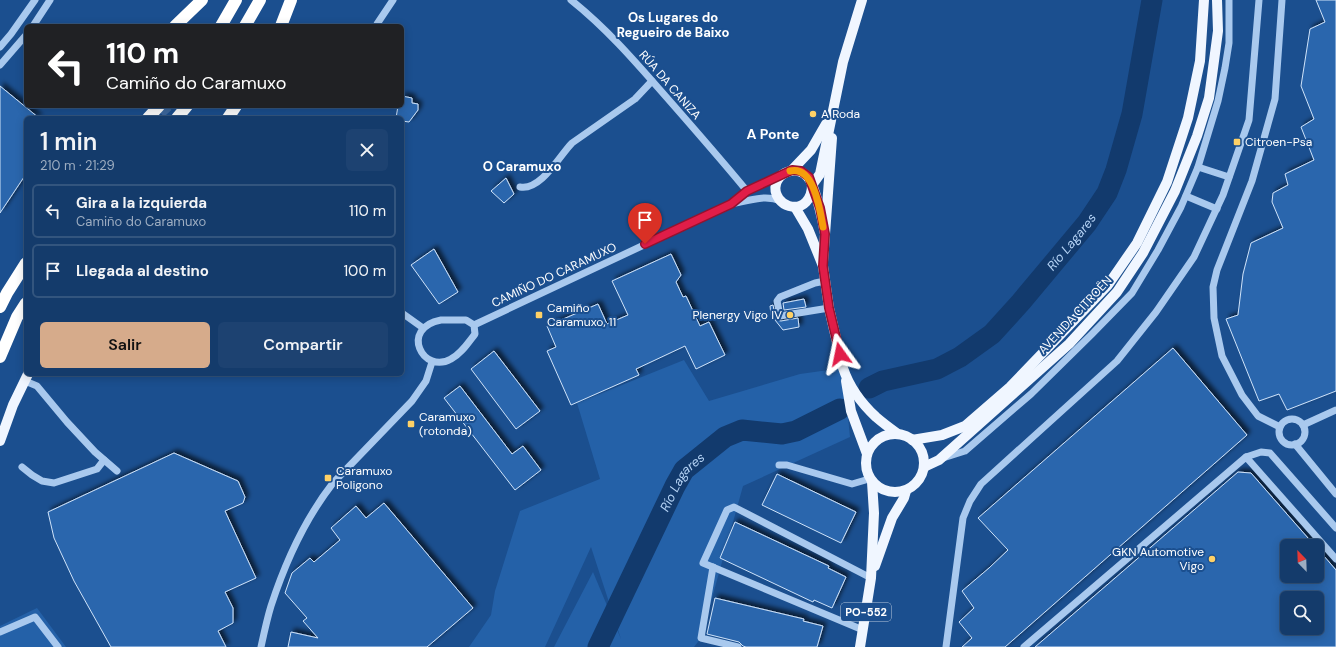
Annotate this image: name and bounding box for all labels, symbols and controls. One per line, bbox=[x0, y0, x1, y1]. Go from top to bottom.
district label: Os Lugares do Regueiro de Baixo bbox=[617, 9, 729, 41]
text: 110 m bbox=[106, 35, 179, 72]
icon: left bbox=[40, 40, 92, 92]
street label: RÚA DA CANIZA bbox=[636, 47, 704, 123]
text: Camiño do Caramuxo bbox=[106, 71, 286, 95]
place label: A Roda bbox=[821, 106, 860, 122]
marker: A Roda bbox=[808, 109, 818, 119]
district label: A Ponte bbox=[747, 125, 799, 143]
text: 1 min bbox=[40, 126, 97, 157]
button: close bbox=[346, 129, 388, 171]
place label: Citroen-Psa bbox=[1245, 134, 1312, 150]
marker: Citroen-Psa bbox=[1232, 137, 1242, 147]
text: 210 m · 21:29 bbox=[40, 157, 115, 174]
district label: O Caramuxo bbox=[483, 158, 561, 175]
text: Gira a la izquierda bbox=[76, 193, 207, 213]
icon: left bbox=[42, 200, 64, 222]
text: 110 m bbox=[349, 201, 386, 221]
pin bbox=[628, 203, 662, 244]
icon: arrive bbox=[634, 209, 656, 231]
water label: Río Lagares bbox=[1043, 210, 1100, 274]
text: Camiño do Caramuxo bbox=[76, 213, 206, 230]
street label: CAMIÑO DO CARAMUXO bbox=[489, 239, 619, 311]
icon: arrive bbox=[42, 260, 64, 282]
text: Llegada al destino bbox=[76, 261, 209, 281]
text: 100 m bbox=[343, 261, 386, 281]
street label: AVENIDA CITROËN bbox=[1035, 273, 1115, 357]
place label: Camiño Caramuxo, 11 bbox=[547, 300, 616, 330]
place label: Plenergy Vigo IV bbox=[692, 307, 782, 323]
marker: Camiño Caramuxo, 11 bbox=[534, 310, 544, 320]
marker: Plenergy Vigo IV bbox=[785, 310, 795, 320]
button: Salir bbox=[40, 322, 210, 368]
button: Compartir bbox=[218, 322, 388, 368]
position arrow bbox=[819, 333, 861, 375]
place label: Caramuxo (rotonda) bbox=[419, 409, 476, 439]
marker: Caramuxo (rotonda) bbox=[406, 419, 416, 429]
water label: Río Lagares bbox=[656, 448, 708, 514]
place label: Caramuxo Poligono bbox=[336, 463, 393, 493]
marker: Caramuxo Poligono bbox=[323, 473, 333, 483]
north arrow bbox=[1280, 539, 1324, 583]
map controls bbox=[1280, 539, 1324, 635]
place label: GKN Automotive Vigo bbox=[1112, 544, 1204, 574]
marker: GKN Automotive Vigo bbox=[1207, 554, 1217, 564]
button: search bbox=[1280, 591, 1324, 635]
road number: PO-552 bbox=[841, 603, 891, 621]

